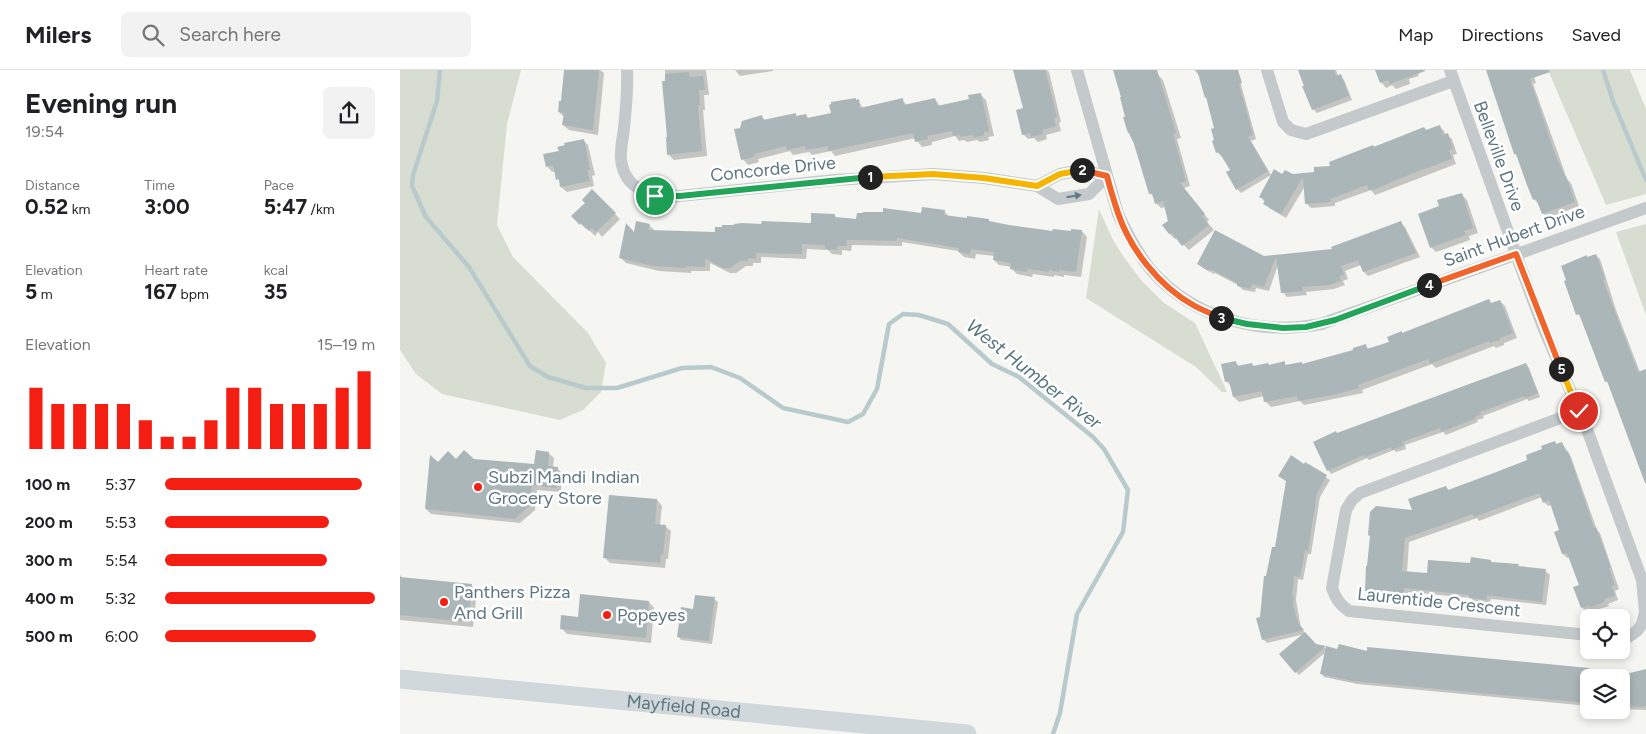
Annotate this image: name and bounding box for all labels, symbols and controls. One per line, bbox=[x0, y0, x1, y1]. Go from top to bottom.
search box bbox=[121, 12, 471, 57]
text: Milers bbox=[25, 20, 91, 49]
icon: search bbox=[139, 21, 167, 49]
text: Search here bbox=[179, 23, 281, 46]
text: Map bbox=[1398, 24, 1433, 46]
text: Directions bbox=[1461, 24, 1543, 46]
text: Saved bbox=[1571, 24, 1621, 46]
text: Evening run bbox=[25, 86, 177, 120]
button: share bbox=[323, 87, 375, 139]
street label: Belleville Drive bbox=[1469, 98, 1529, 214]
text: 19:54 bbox=[25, 122, 64, 141]
street label: Concorde Drive bbox=[709, 151, 837, 187]
pin: 2 bbox=[1070, 158, 1094, 182]
text: 2 bbox=[1078, 162, 1087, 179]
pin: 1 bbox=[858, 164, 882, 190]
text: 1 bbox=[868, 169, 873, 186]
pin bbox=[634, 175, 676, 217]
text: Distance bbox=[25, 177, 80, 194]
text: Time bbox=[144, 177, 175, 194]
text: Pace bbox=[264, 177, 294, 194]
icon: arrive bbox=[641, 182, 669, 210]
one-way arrow bbox=[1066, 192, 1082, 200]
text: 0.52 bbox=[25, 194, 68, 219]
text: 3:00 bbox=[144, 194, 190, 219]
text: 5:47 bbox=[264, 194, 307, 219]
street label: Saint Hubert Drive bbox=[1440, 200, 1588, 272]
text: km bbox=[68, 201, 90, 218]
text: /km bbox=[307, 201, 335, 218]
text: Elevation bbox=[25, 262, 83, 279]
text: Heart rate bbox=[144, 262, 208, 279]
text: kcal bbox=[264, 262, 288, 279]
pin: 4 bbox=[1416, 272, 1442, 298]
text: 4 bbox=[1425, 277, 1434, 294]
text: 5 bbox=[25, 279, 37, 304]
text: 167 bbox=[144, 279, 177, 304]
text: 35 bbox=[264, 279, 288, 304]
text: m bbox=[37, 286, 53, 303]
text: bpm bbox=[177, 286, 209, 303]
pin: 3 bbox=[1208, 306, 1234, 330]
text: 3 bbox=[1218, 310, 1225, 327]
water label: West Humber River bbox=[962, 314, 1107, 434]
text: Elevation bbox=[25, 335, 91, 354]
text: 15–19 m bbox=[317, 335, 375, 354]
pin: 5 bbox=[1548, 356, 1574, 382]
text: 5 bbox=[1557, 361, 1566, 378]
pin bbox=[1558, 390, 1600, 432]
icon: check bbox=[1565, 397, 1593, 425]
place label: Subzi Mandi Indian Grocery Store bbox=[488, 466, 640, 509]
text: 100 m bbox=[25, 475, 70, 494]
text: 5:37 bbox=[105, 475, 136, 494]
marker: Subzi Mandi Indian Grocery Store bbox=[472, 481, 484, 493]
text: 200 m bbox=[25, 513, 73, 532]
text: 5:53 bbox=[105, 513, 136, 532]
text: 300 m bbox=[25, 551, 72, 570]
text: 5:54 bbox=[105, 551, 137, 570]
place label: Panthers Pizza And Grill bbox=[454, 581, 571, 624]
street label: Laurentide Crescent bbox=[1356, 582, 1522, 622]
text: 400 m bbox=[25, 589, 74, 608]
text: 5:32 bbox=[105, 589, 136, 608]
marker: Panthers Pizza And Grill bbox=[438, 596, 450, 608]
place label: Popeyes bbox=[617, 604, 685, 626]
marker: Popeyes bbox=[601, 609, 613, 621]
map controls bbox=[1580, 609, 1630, 719]
button: locate bbox=[1580, 609, 1630, 659]
text: 500 m bbox=[25, 627, 73, 646]
text: 6:00 bbox=[105, 627, 139, 646]
button: layers bbox=[1580, 669, 1630, 719]
street label: Mayfield Road bbox=[625, 690, 742, 723]

